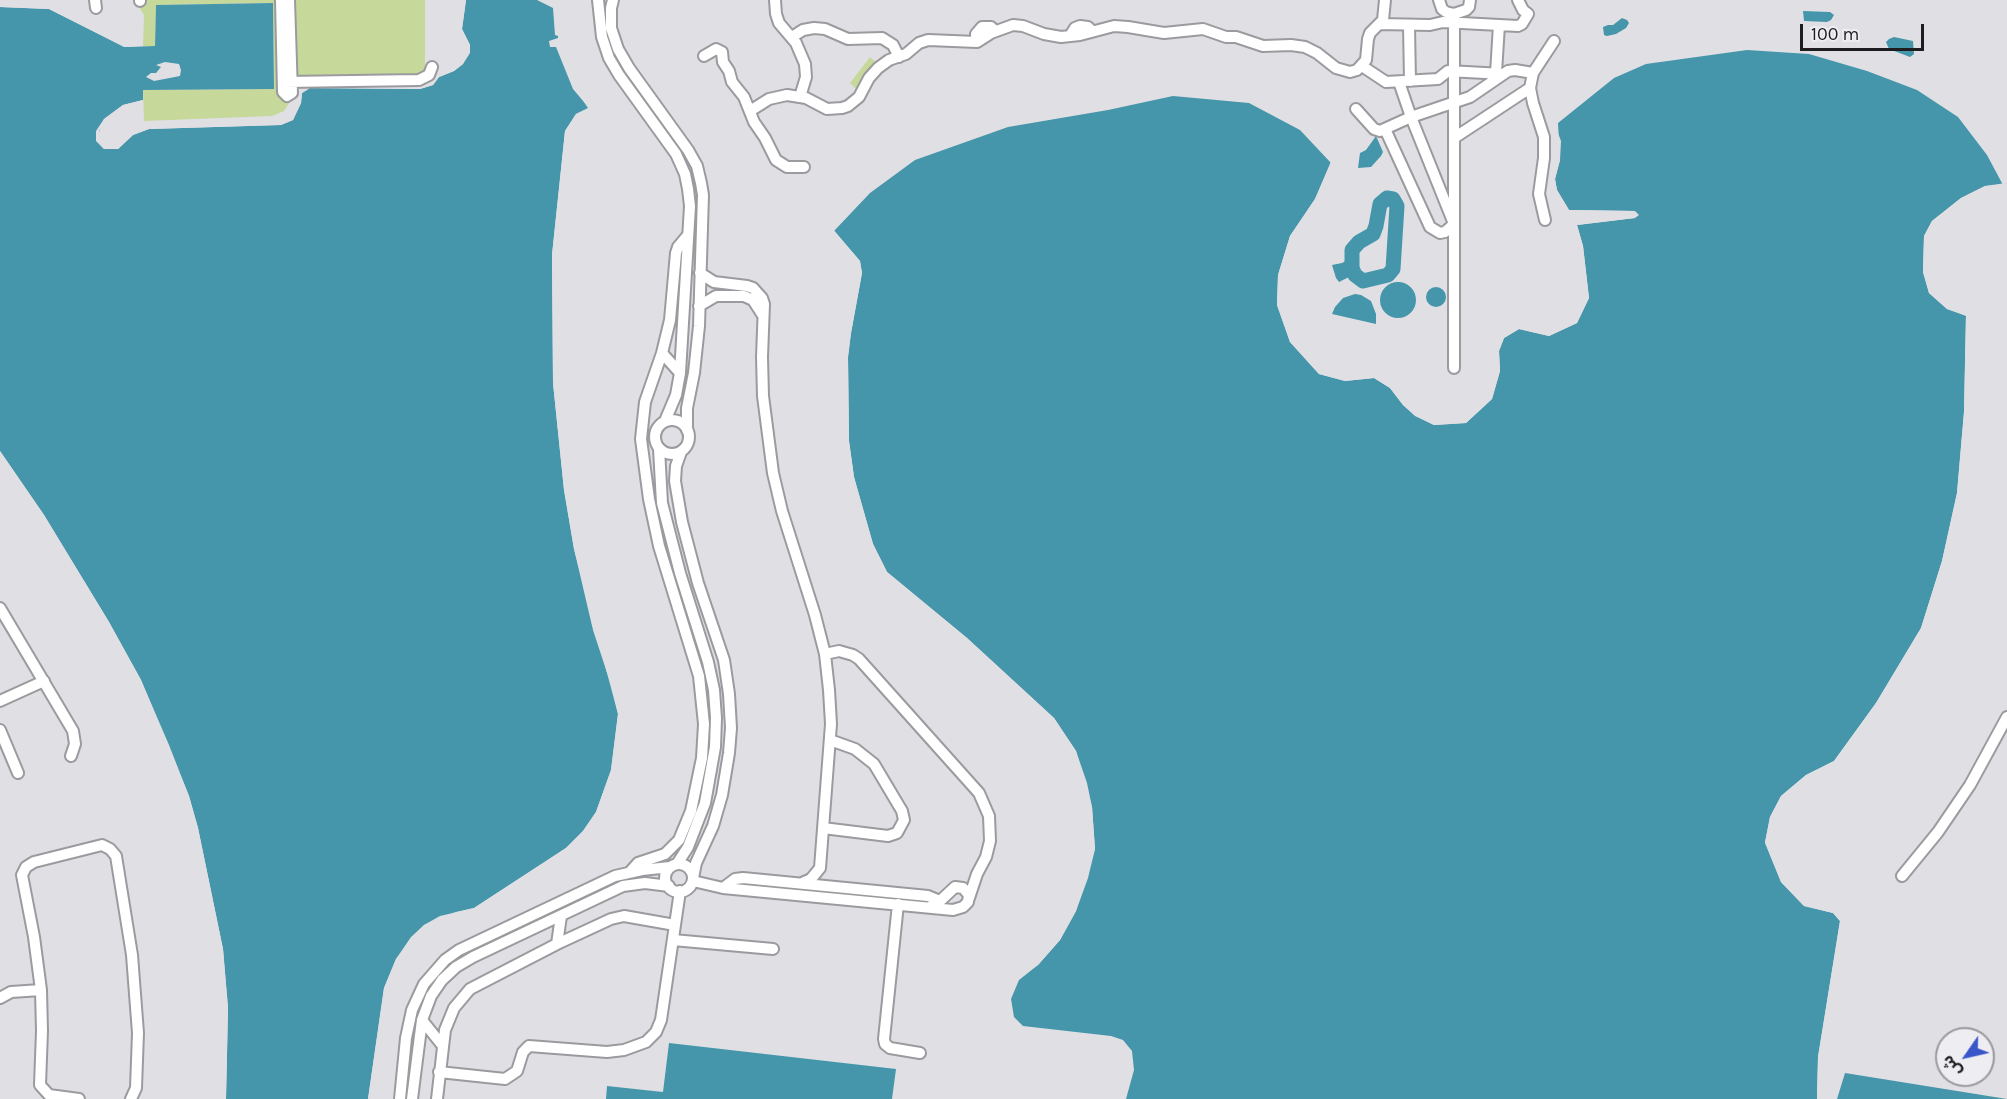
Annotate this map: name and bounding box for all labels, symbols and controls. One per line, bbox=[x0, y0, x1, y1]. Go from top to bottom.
scale bar bbox=[1803, 12, 1928, 50]
text: 100 m bbox=[1811, 23, 1859, 45]
north arrow bbox=[1935, 1027, 1995, 1087]
text: ش bbox=[1937, 1052, 1965, 1081]

